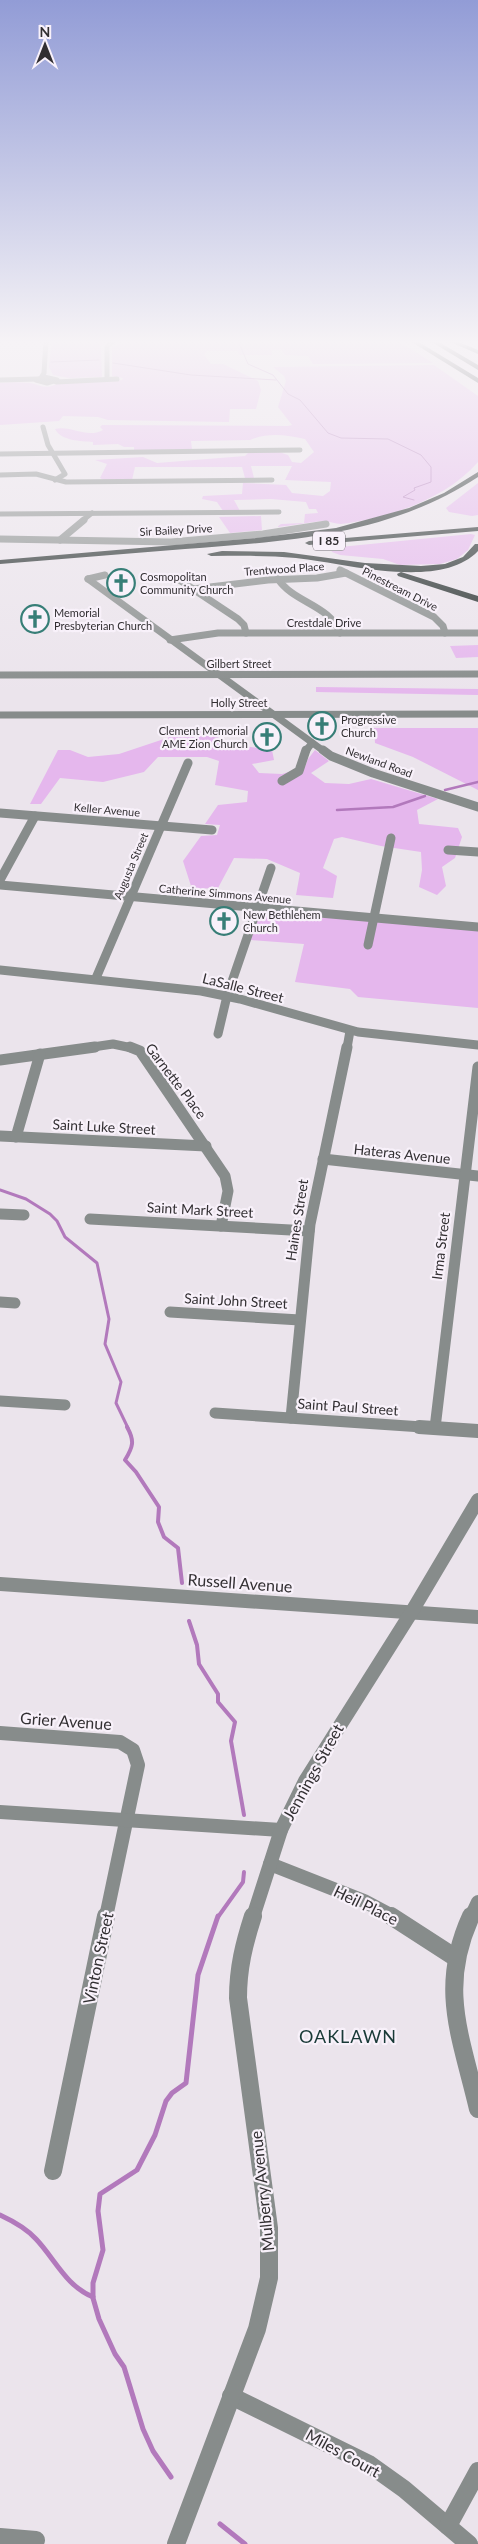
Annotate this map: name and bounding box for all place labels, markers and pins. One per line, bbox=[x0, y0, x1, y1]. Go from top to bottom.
church icon: Cosmopolitan Community Church bbox=[106, 568, 136, 598]
place label: Cosmopolitan Community Church bbox=[140, 570, 233, 596]
church icon: Memorial Presbyterian Church bbox=[20, 604, 50, 634]
place label: Memorial Presbyterian Church bbox=[54, 606, 152, 632]
church icon: Progressive Church bbox=[307, 711, 337, 741]
place label: Progressive Church bbox=[341, 713, 396, 739]
church icon: Clement Memorial AME Zion Church bbox=[252, 722, 282, 752]
place label: Clement Memorial AME Zion Church bbox=[159, 724, 248, 750]
church icon: New Bethlehem Church bbox=[209, 906, 239, 936]
place label: New Bethlehem Church bbox=[243, 908, 321, 934]

